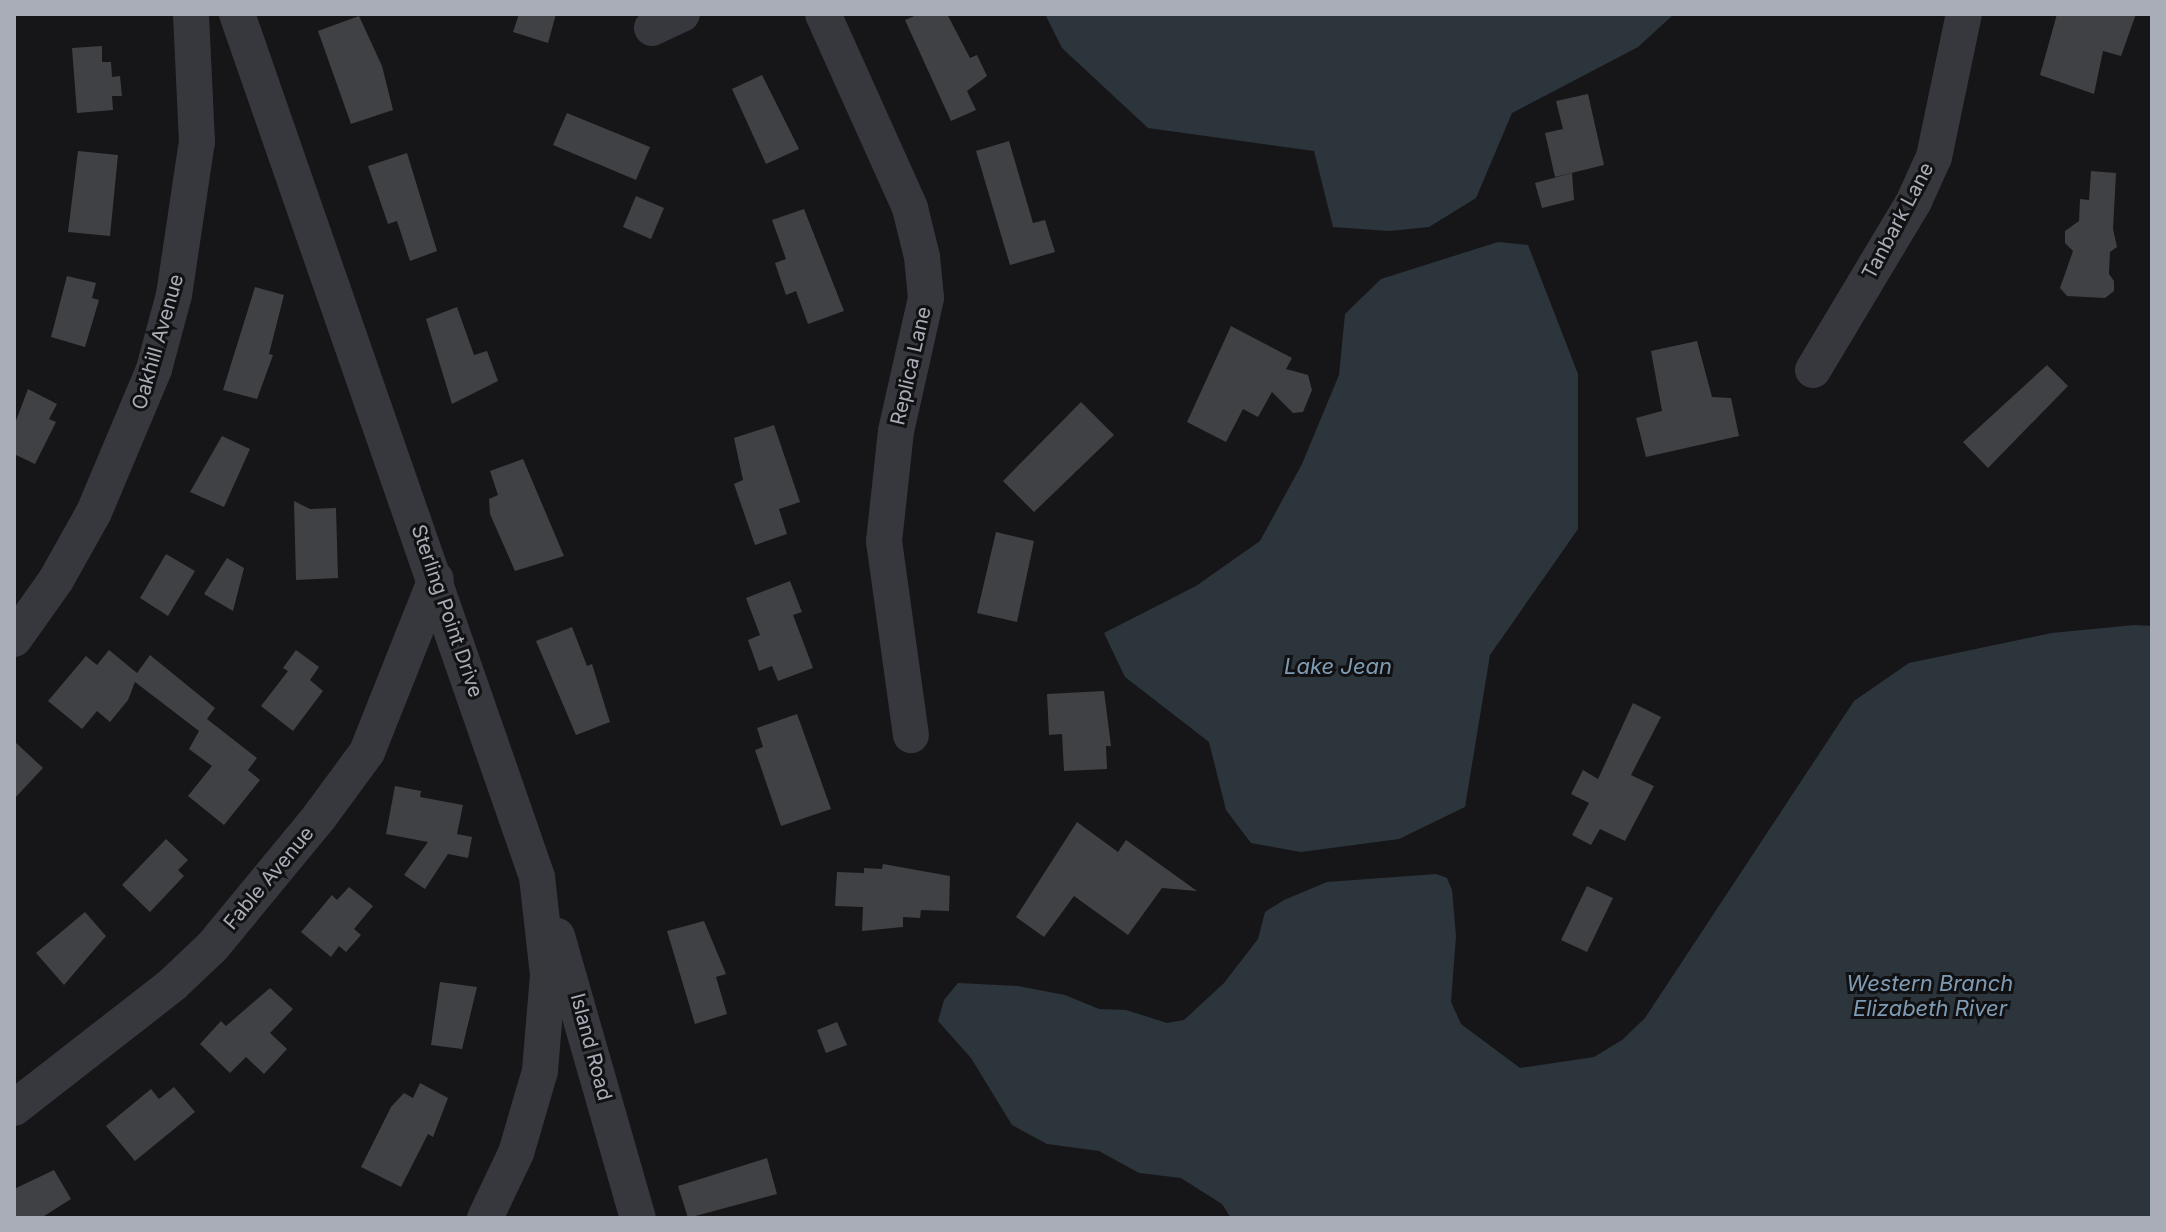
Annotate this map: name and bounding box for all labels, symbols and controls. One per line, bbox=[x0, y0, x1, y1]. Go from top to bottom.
street label: Tanbark Lane bbox=[1857, 159, 1939, 283]
street label: Oakhill Avenue bbox=[127, 272, 189, 412]
street label: Replica Lane bbox=[886, 305, 936, 427]
street label: Sterling Point Drive bbox=[406, 521, 488, 701]
water label: Lake Jean bbox=[1284, 654, 1392, 680]
street label: Fable Avenue bbox=[219, 822, 319, 934]
water label: Western Branch Elizabeth River bbox=[1847, 970, 2013, 1022]
street label: Island Road bbox=[565, 991, 617, 1103]

